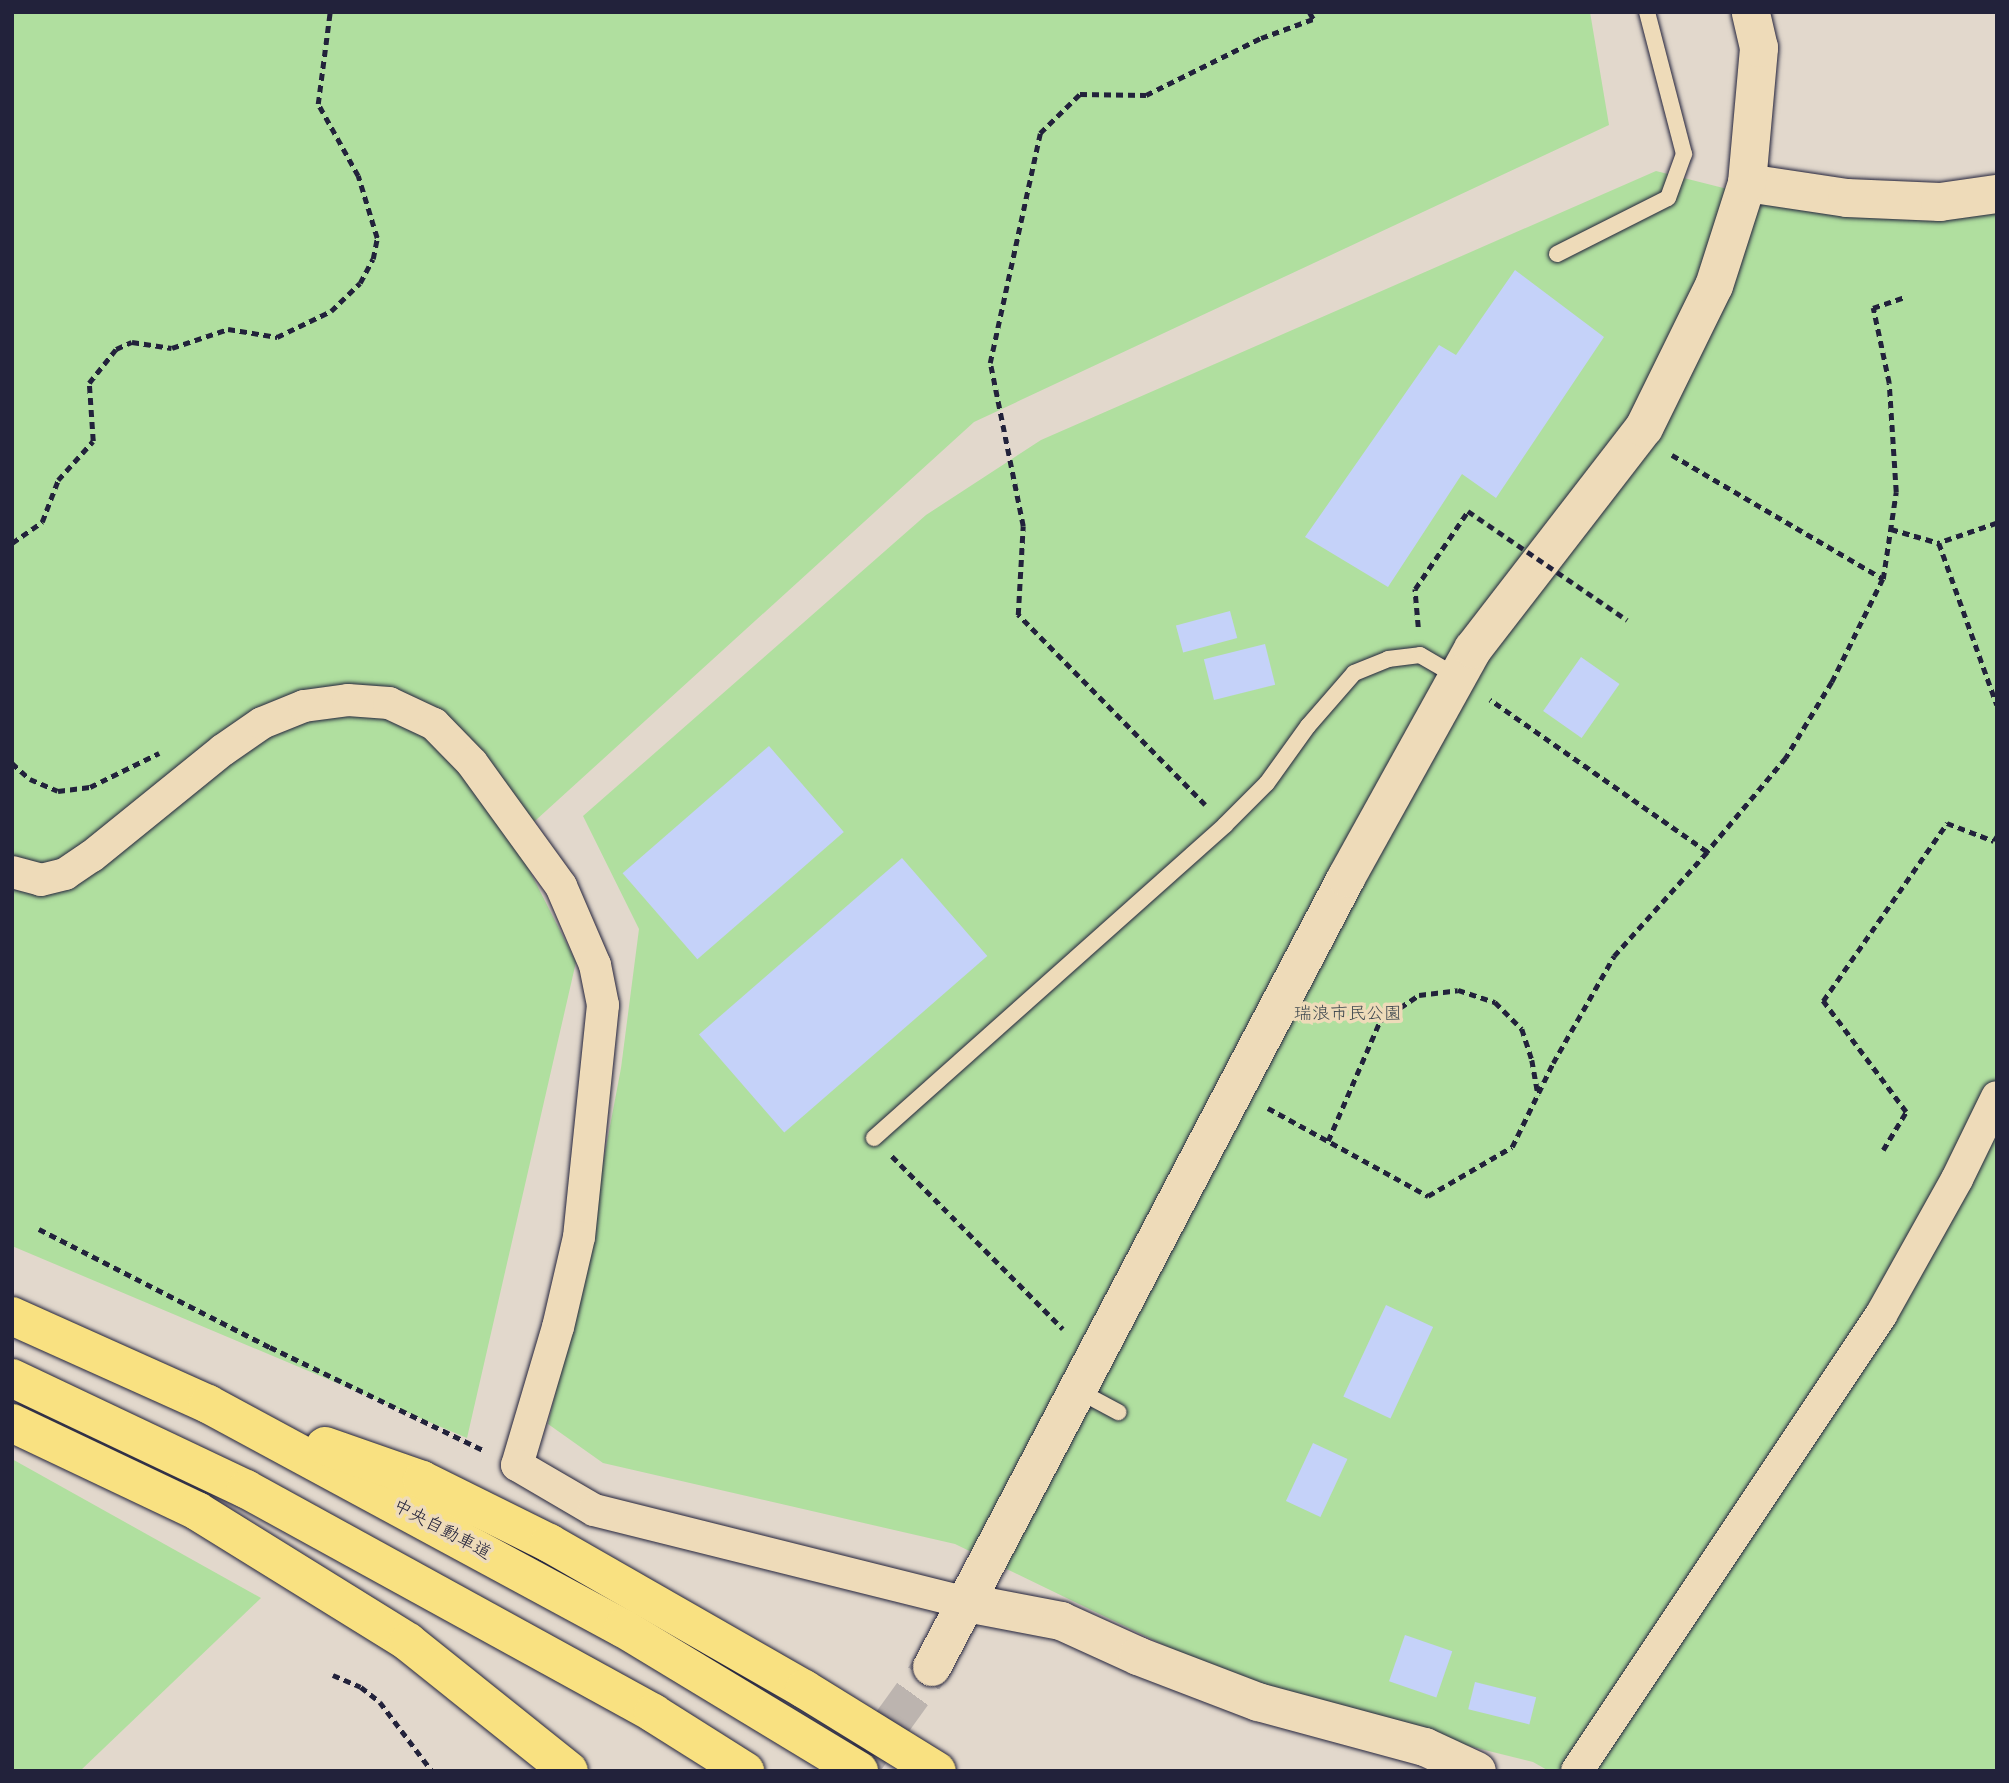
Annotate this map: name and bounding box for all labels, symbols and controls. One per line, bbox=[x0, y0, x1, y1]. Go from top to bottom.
park label: 瑞浪市民公園 bbox=[1294, 1003, 1402, 1025]
street label: 中央自動車道 bbox=[389, 1495, 495, 1565]

